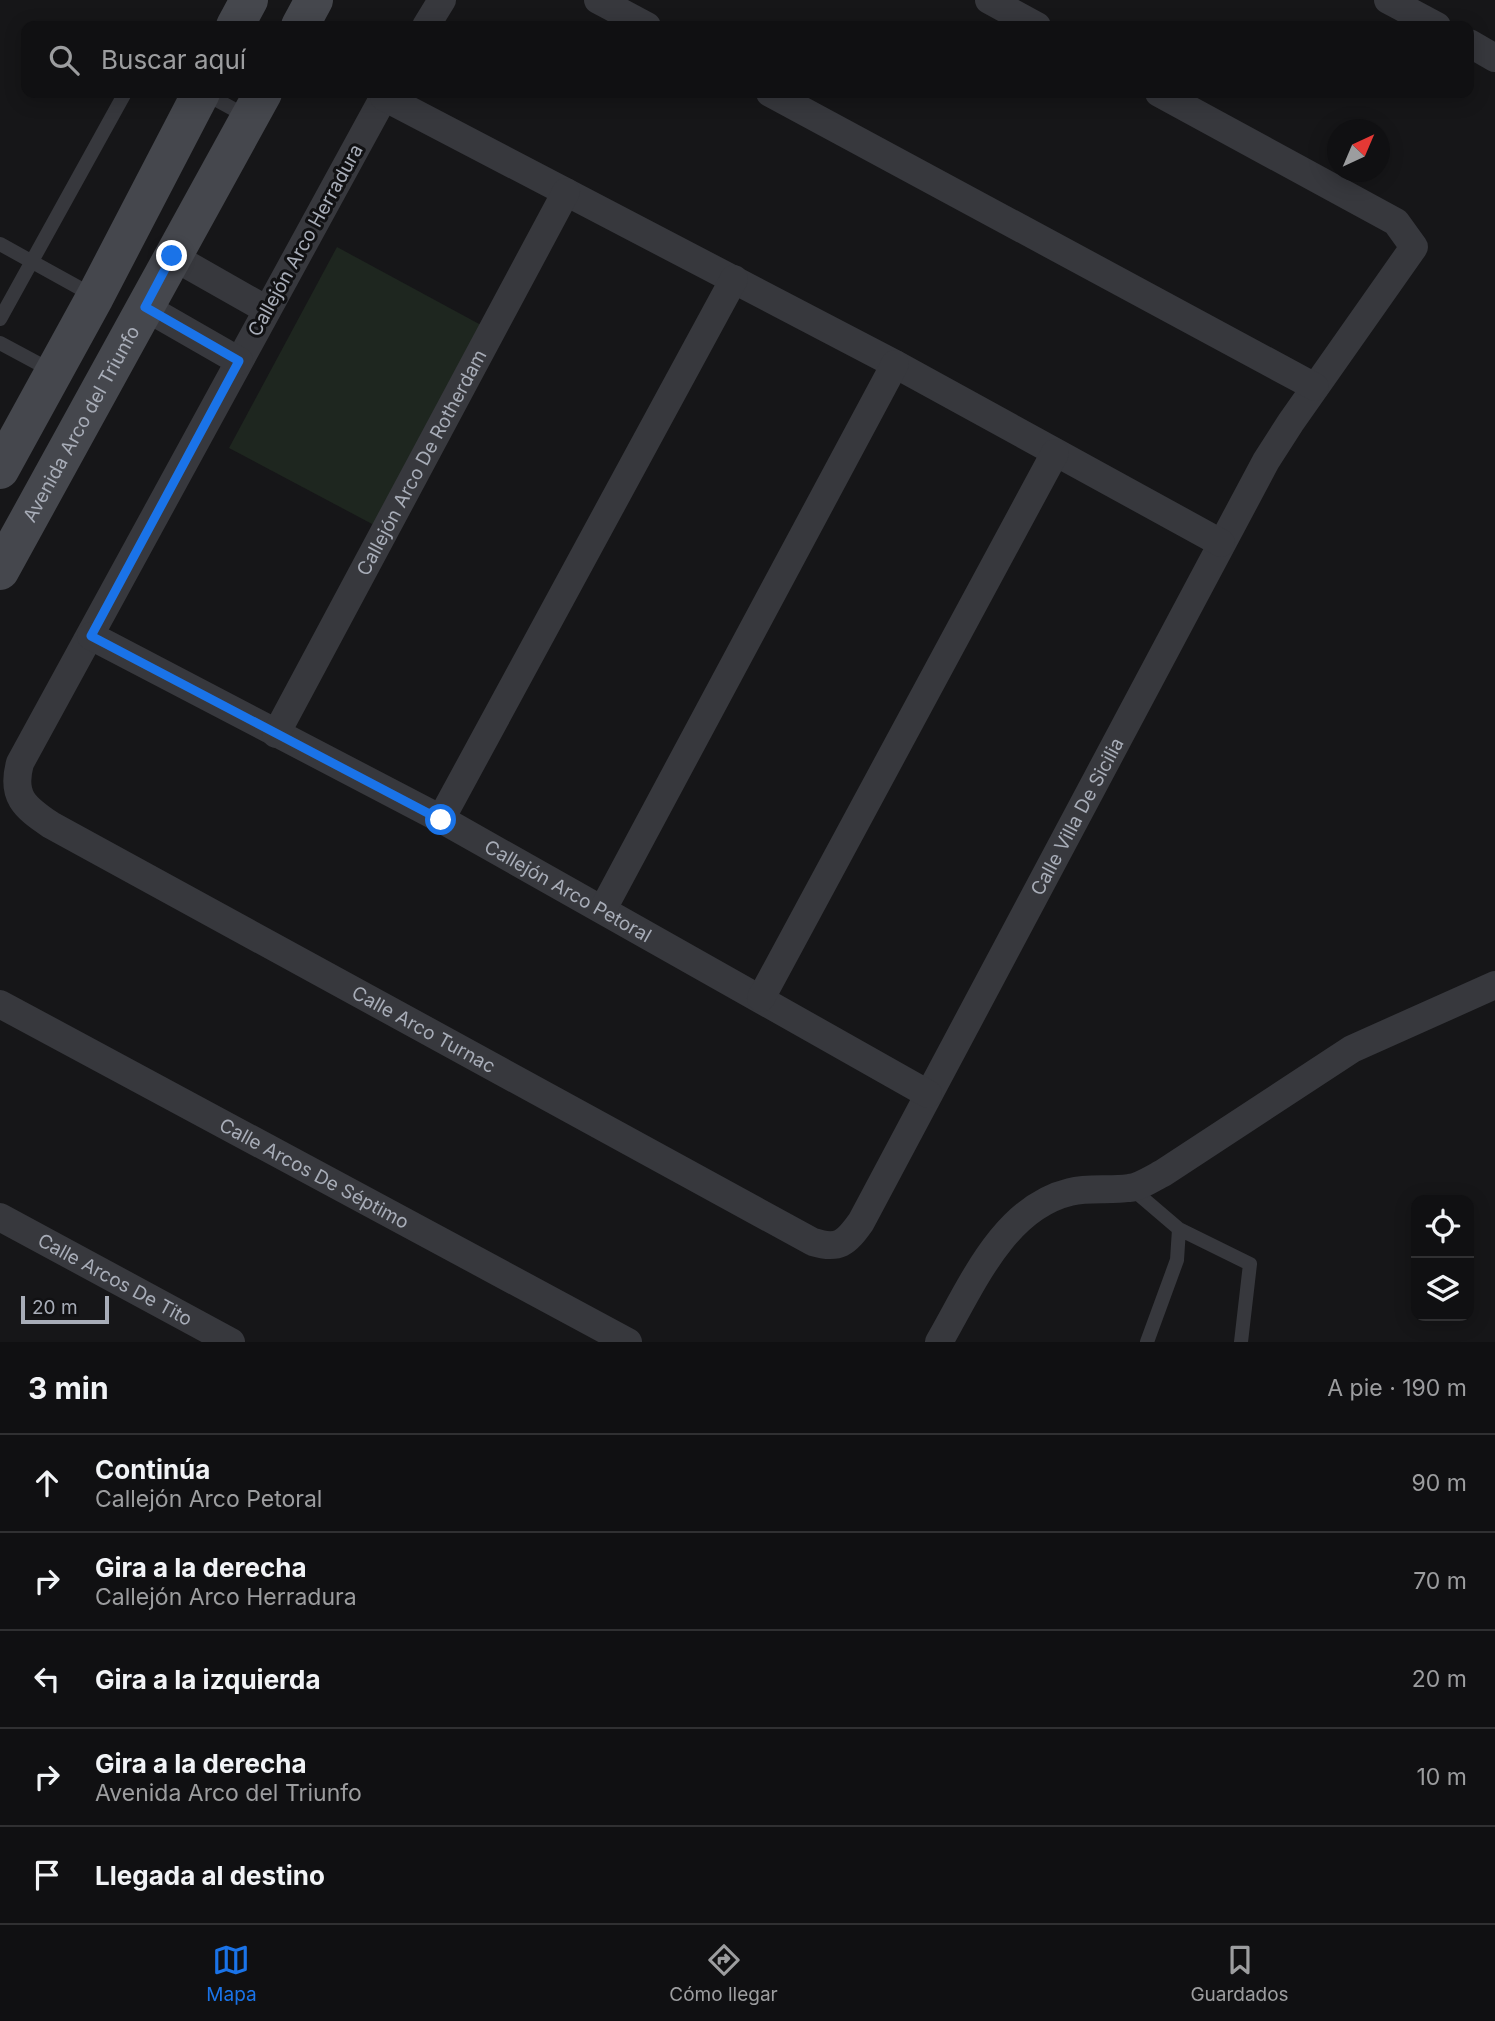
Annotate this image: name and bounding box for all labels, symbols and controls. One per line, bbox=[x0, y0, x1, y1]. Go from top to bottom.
search box bbox=[21, 21, 1474, 98]
icon: search bbox=[45, 41, 83, 79]
text: Buscar aquí bbox=[101, 44, 246, 75]
north arrow bbox=[1327, 119, 1390, 182]
street label: Callejón Arco Herradura bbox=[243, 140, 368, 340]
route end bbox=[156, 240, 187, 271]
street label: Avenida Arco del Triunfo bbox=[18, 322, 145, 526]
street label: Callejón Arco De Rotherdam bbox=[352, 346, 492, 580]
street label: Calle Villa De Sicilia bbox=[1026, 734, 1129, 899]
route start bbox=[425, 804, 456, 835]
street label: Callejón Arco Petoral bbox=[480, 835, 655, 947]
street label: Calle Arco Turnac bbox=[348, 981, 499, 1078]
street label: Calle Arcos De Séptimo bbox=[215, 1113, 413, 1234]
map controls bbox=[1411, 1195, 1474, 1321]
button: locate bbox=[1411, 1195, 1474, 1258]
street label: Calle Arcos De Tito bbox=[34, 1229, 196, 1331]
button: layers bbox=[1411, 1258, 1474, 1321]
scale bar bbox=[21, 1293, 108, 1325]
text: 20 m bbox=[32, 1296, 78, 1319]
text: 3 min bbox=[28, 1370, 109, 1406]
text: A pie · 190 m bbox=[1327, 1374, 1467, 1402]
text: Continúa bbox=[95, 1454, 210, 1485]
icon: ahead bbox=[28, 1464, 66, 1502]
text: 90 m bbox=[1412, 1469, 1467, 1497]
text: Callejón Arco Petoral bbox=[95, 1485, 322, 1513]
text: Gira a la derecha bbox=[95, 1552, 307, 1583]
icon: right bbox=[28, 1562, 66, 1600]
text: 70 m bbox=[1413, 1567, 1467, 1595]
text: Callejón Arco Herradura bbox=[95, 1583, 357, 1611]
icon: left bbox=[28, 1660, 66, 1698]
text: Gira a la izquierda bbox=[95, 1664, 321, 1695]
text: 20 m bbox=[1412, 1665, 1467, 1693]
text: Gira a la derecha bbox=[95, 1748, 307, 1779]
icon: right bbox=[28, 1758, 66, 1796]
text: 10 m bbox=[1417, 1763, 1467, 1791]
text: Avenida Arco del Triunfo bbox=[95, 1779, 362, 1807]
icon: arrive bbox=[28, 1856, 66, 1894]
text: Llegada al destino bbox=[95, 1860, 325, 1891]
tab: Mapa bbox=[206, 1941, 257, 2006]
tab: Cómo llegar bbox=[669, 1941, 778, 2006]
tab: Guardados bbox=[1190, 1941, 1289, 2006]

